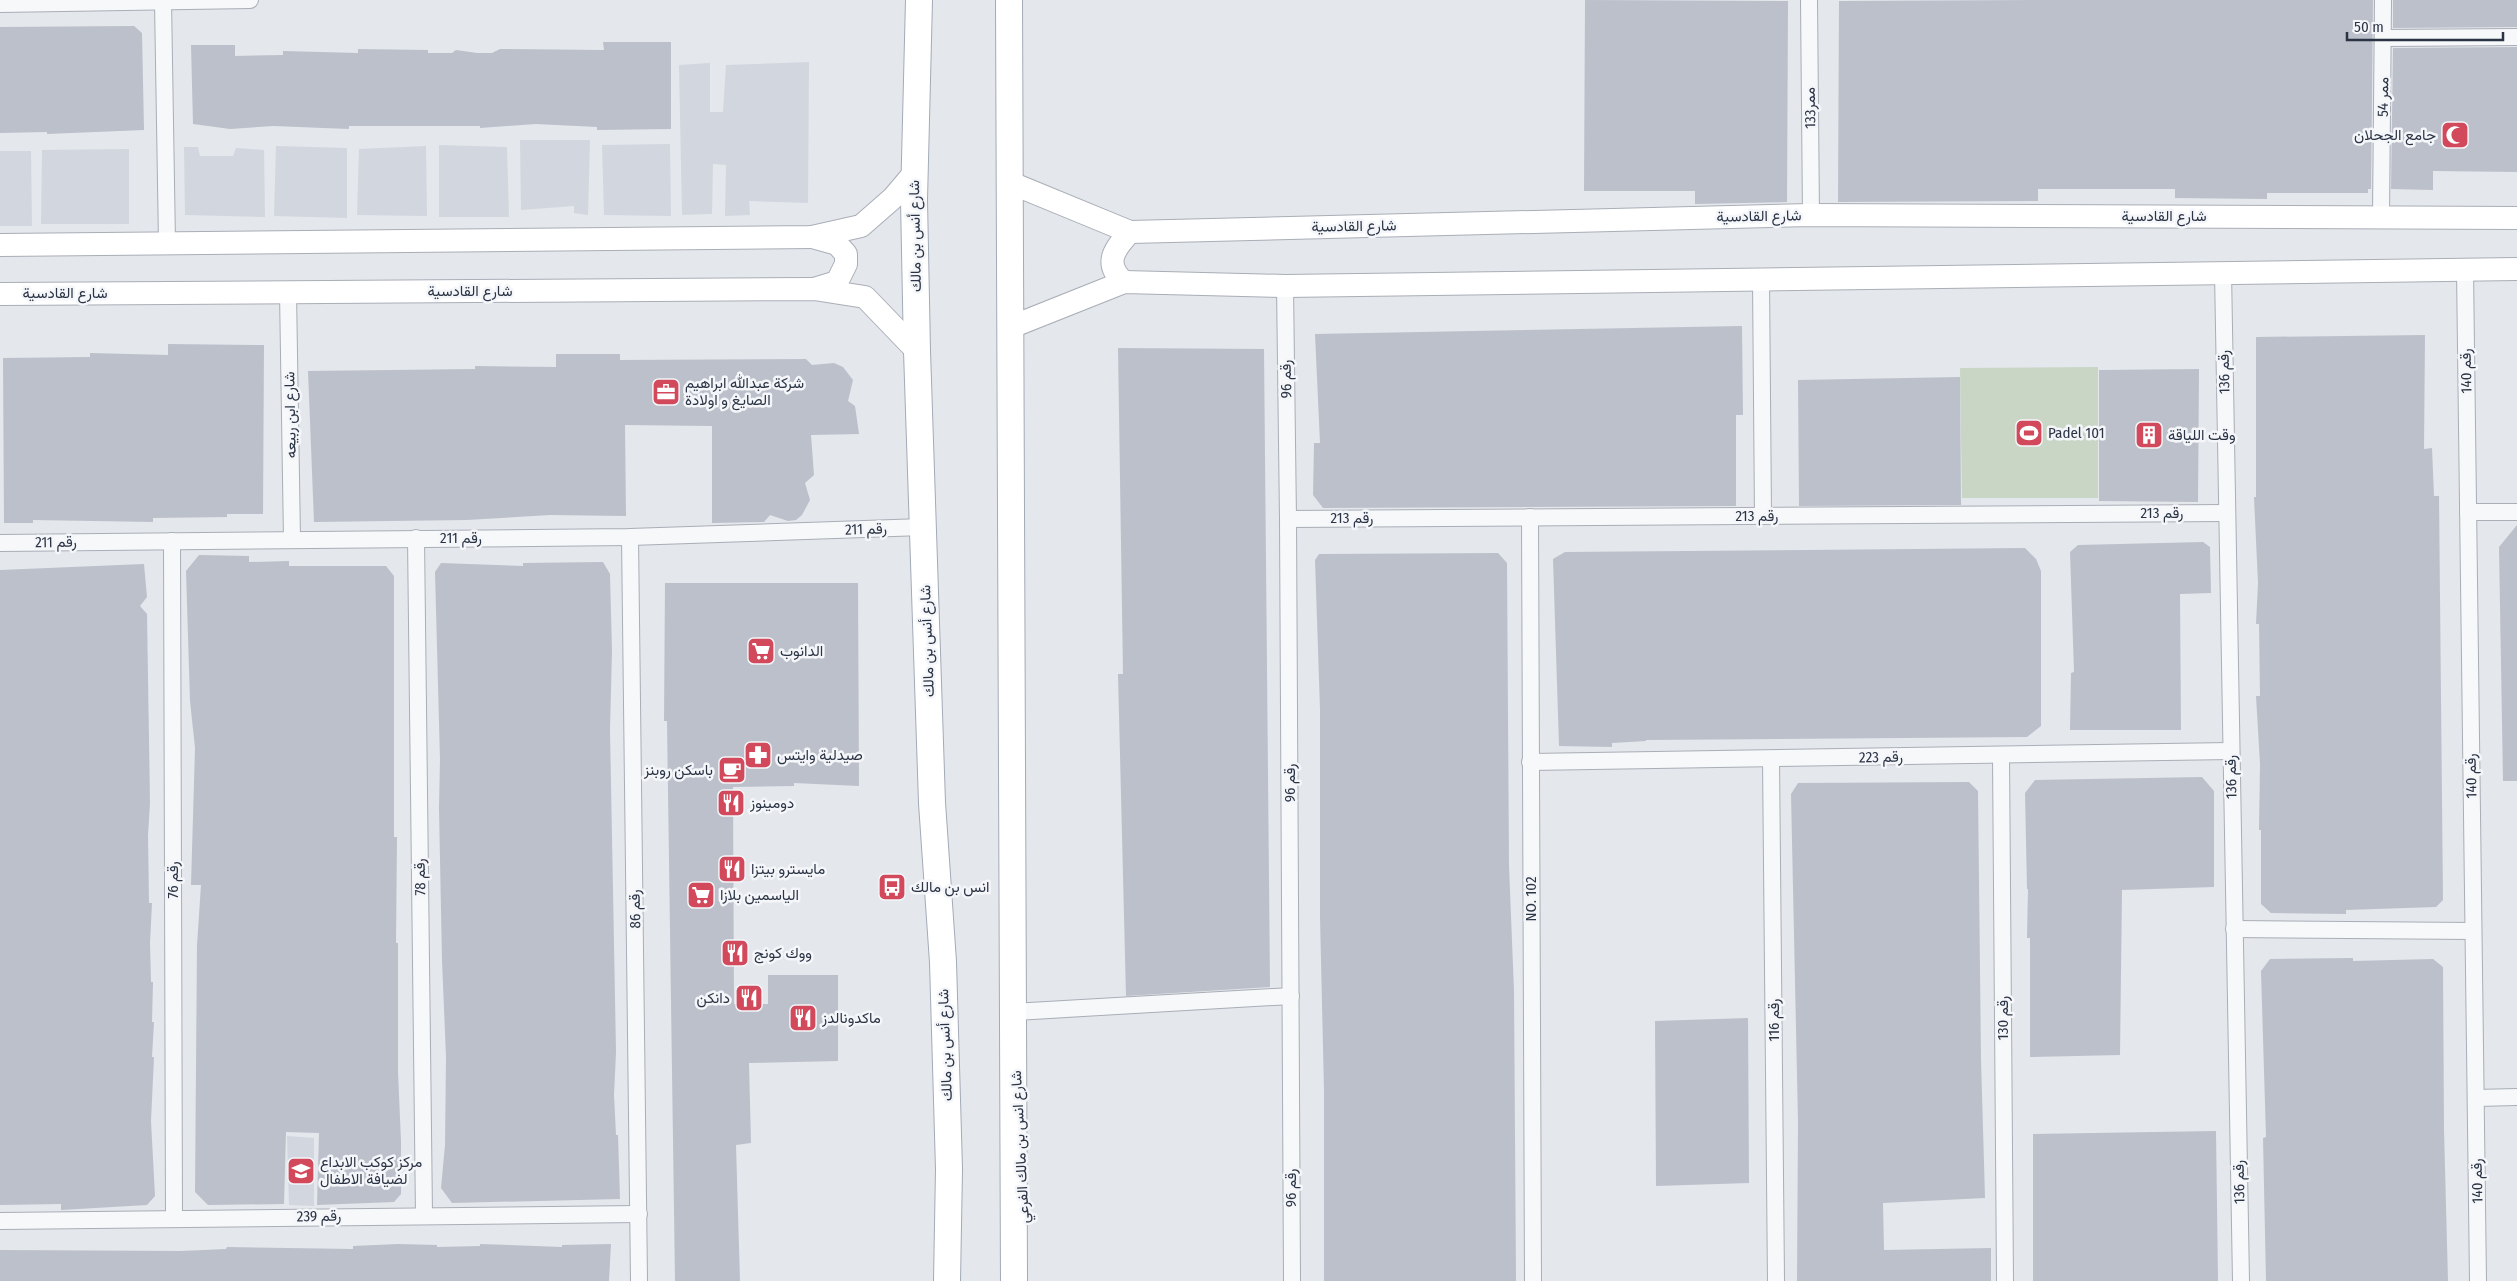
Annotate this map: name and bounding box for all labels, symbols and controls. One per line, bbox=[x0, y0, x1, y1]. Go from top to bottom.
scale bar bbox=[2347, 10, 2503, 42]
text: 50 m bbox=[2354, 18, 2384, 36]
street label: ممر 54 bbox=[2374, 77, 2392, 117]
street label: ممر133 bbox=[1801, 87, 1819, 129]
mosque icon: جامع الجحلان bbox=[2440, 120, 2470, 150]
place label: جامع الجحلان bbox=[2354, 126, 2436, 146]
street label: شارع أنس بن مالك bbox=[905, 180, 927, 292]
street label: شارع القادسية bbox=[1716, 206, 1802, 228]
street label: شارع القادسية bbox=[2121, 207, 2207, 227]
street label: شارع القادسية bbox=[1311, 216, 1397, 238]
street label: شارع القادسية bbox=[427, 282, 513, 302]
street label: شارع القادسية bbox=[22, 284, 108, 304]
street label: رقم 140 bbox=[2457, 348, 2476, 394]
street label: رقم 136 bbox=[2215, 350, 2234, 394]
street label: رقم 96 bbox=[1277, 359, 1296, 399]
street label: شارع ابن ربيعه bbox=[280, 371, 302, 459]
place label: شركة عبدالله ابراهيم الصايغ و اولادة bbox=[685, 374, 804, 411]
office icon: شركة عبدالله ابراهيم الصايغ و اولادة bbox=[651, 377, 681, 407]
sports icon: Padel 101 bbox=[2014, 418, 2044, 448]
building icon: وقت اللياقة bbox=[2134, 420, 2164, 450]
place label: Padel 101 bbox=[2048, 424, 2105, 442]
place label: وقت اللياقة bbox=[2168, 426, 2236, 444]
street label: رقم 213 bbox=[2141, 504, 2183, 523]
street label: رقم 213 bbox=[1736, 507, 1778, 526]
street label: رقم 213 bbox=[1331, 509, 1373, 528]
street label: رقم 211 bbox=[845, 519, 887, 540]
street label: رقم 211 bbox=[440, 529, 482, 548]
street label: رقم 211 bbox=[35, 533, 77, 552]
street label: شارع أنس بن مالك bbox=[916, 584, 940, 697]
supermarket icon: الدانوب bbox=[746, 636, 776, 666]
place label: الدانوب bbox=[780, 642, 823, 660]
pharmacy icon: صيدلية وايتس bbox=[743, 740, 773, 770]
place label: صيدلية وايتس bbox=[777, 746, 863, 765]
street label: رقم 223 bbox=[1859, 748, 1903, 767]
street label: رقم 140 bbox=[2462, 753, 2481, 799]
cafe icon: باسكن روبنز bbox=[717, 755, 747, 785]
street label: رقم 136 bbox=[2222, 755, 2241, 799]
place label: باسكن روبنز bbox=[643, 761, 713, 780]
street label: رقم 96 bbox=[1281, 764, 1300, 802]
restaurant icon: دومينوز bbox=[716, 788, 746, 818]
place label: دومينوز bbox=[749, 794, 794, 812]
restaurant icon: مايسترو بيتزا bbox=[717, 854, 747, 884]
street label: رقم 78 bbox=[411, 858, 430, 896]
place label: مايسترو بيتزا bbox=[751, 860, 825, 878]
street label: رقم 76 bbox=[164, 861, 183, 899]
bus stop icon: انس بن مالك bbox=[877, 872, 907, 902]
street label: NO. 102 bbox=[1522, 876, 1540, 922]
place label: انس بن مالك bbox=[911, 878, 990, 897]
supermarket icon: الياسمين بلازا bbox=[686, 880, 716, 910]
place label: الياسمين بلازا bbox=[720, 886, 799, 905]
street label: رقم 86 bbox=[626, 889, 645, 929]
restaurant icon: ووك كونج bbox=[720, 938, 750, 968]
place label: ووك كونج bbox=[754, 944, 812, 964]
restaurant icon: دانكن bbox=[734, 983, 764, 1013]
street label: شارع أنس بن مالك bbox=[934, 988, 958, 1101]
place label: دانكن bbox=[697, 989, 730, 1008]
street label: رقم 130 bbox=[1994, 996, 2013, 1040]
street label: رقم 116 bbox=[1765, 999, 1784, 1041]
restaurant icon: ماكدونالدز bbox=[788, 1003, 818, 1033]
place label: ماكدونالدز bbox=[821, 1009, 881, 1027]
street label: شارع انس بن مالك الفرعي bbox=[1007, 1070, 1037, 1224]
place label: مركز كوكب الابداع لضيافة الاطفال bbox=[320, 1153, 422, 1188]
school or university icon: مركز كوكب الابداع لضيافة الاطفال bbox=[286, 1156, 316, 1186]
street label: رقم 140 bbox=[2468, 1158, 2487, 1204]
street label: رقم 136 bbox=[2230, 1160, 2249, 1204]
street label: رقم 96 bbox=[1282, 1169, 1301, 1207]
street label: رقم 239 bbox=[297, 1207, 341, 1226]

